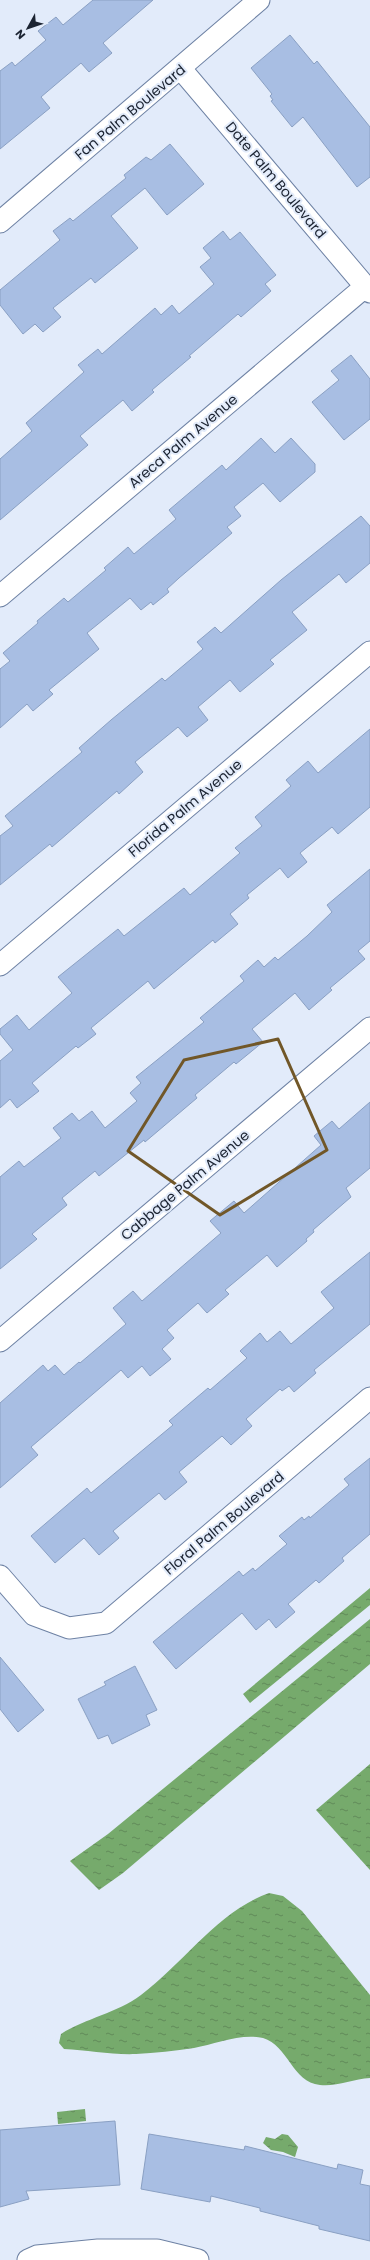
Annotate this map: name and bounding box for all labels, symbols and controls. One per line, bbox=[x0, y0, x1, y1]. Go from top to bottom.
north arrow bbox=[8, 8, 48, 48]
text: N bbox=[12, 26, 29, 43]
street label: Fan Palm Boulevard bbox=[70, 60, 190, 164]
street label: Date Palm Boulevard bbox=[221, 117, 331, 243]
street label: Areca Palm Avenue bbox=[124, 389, 242, 493]
street label: Florida Palm Avenue bbox=[124, 754, 246, 861]
street label: Cabbage Palm Avenue bbox=[116, 1125, 254, 1245]
street label: Floral Palm Boulevard bbox=[160, 1467, 288, 1579]

